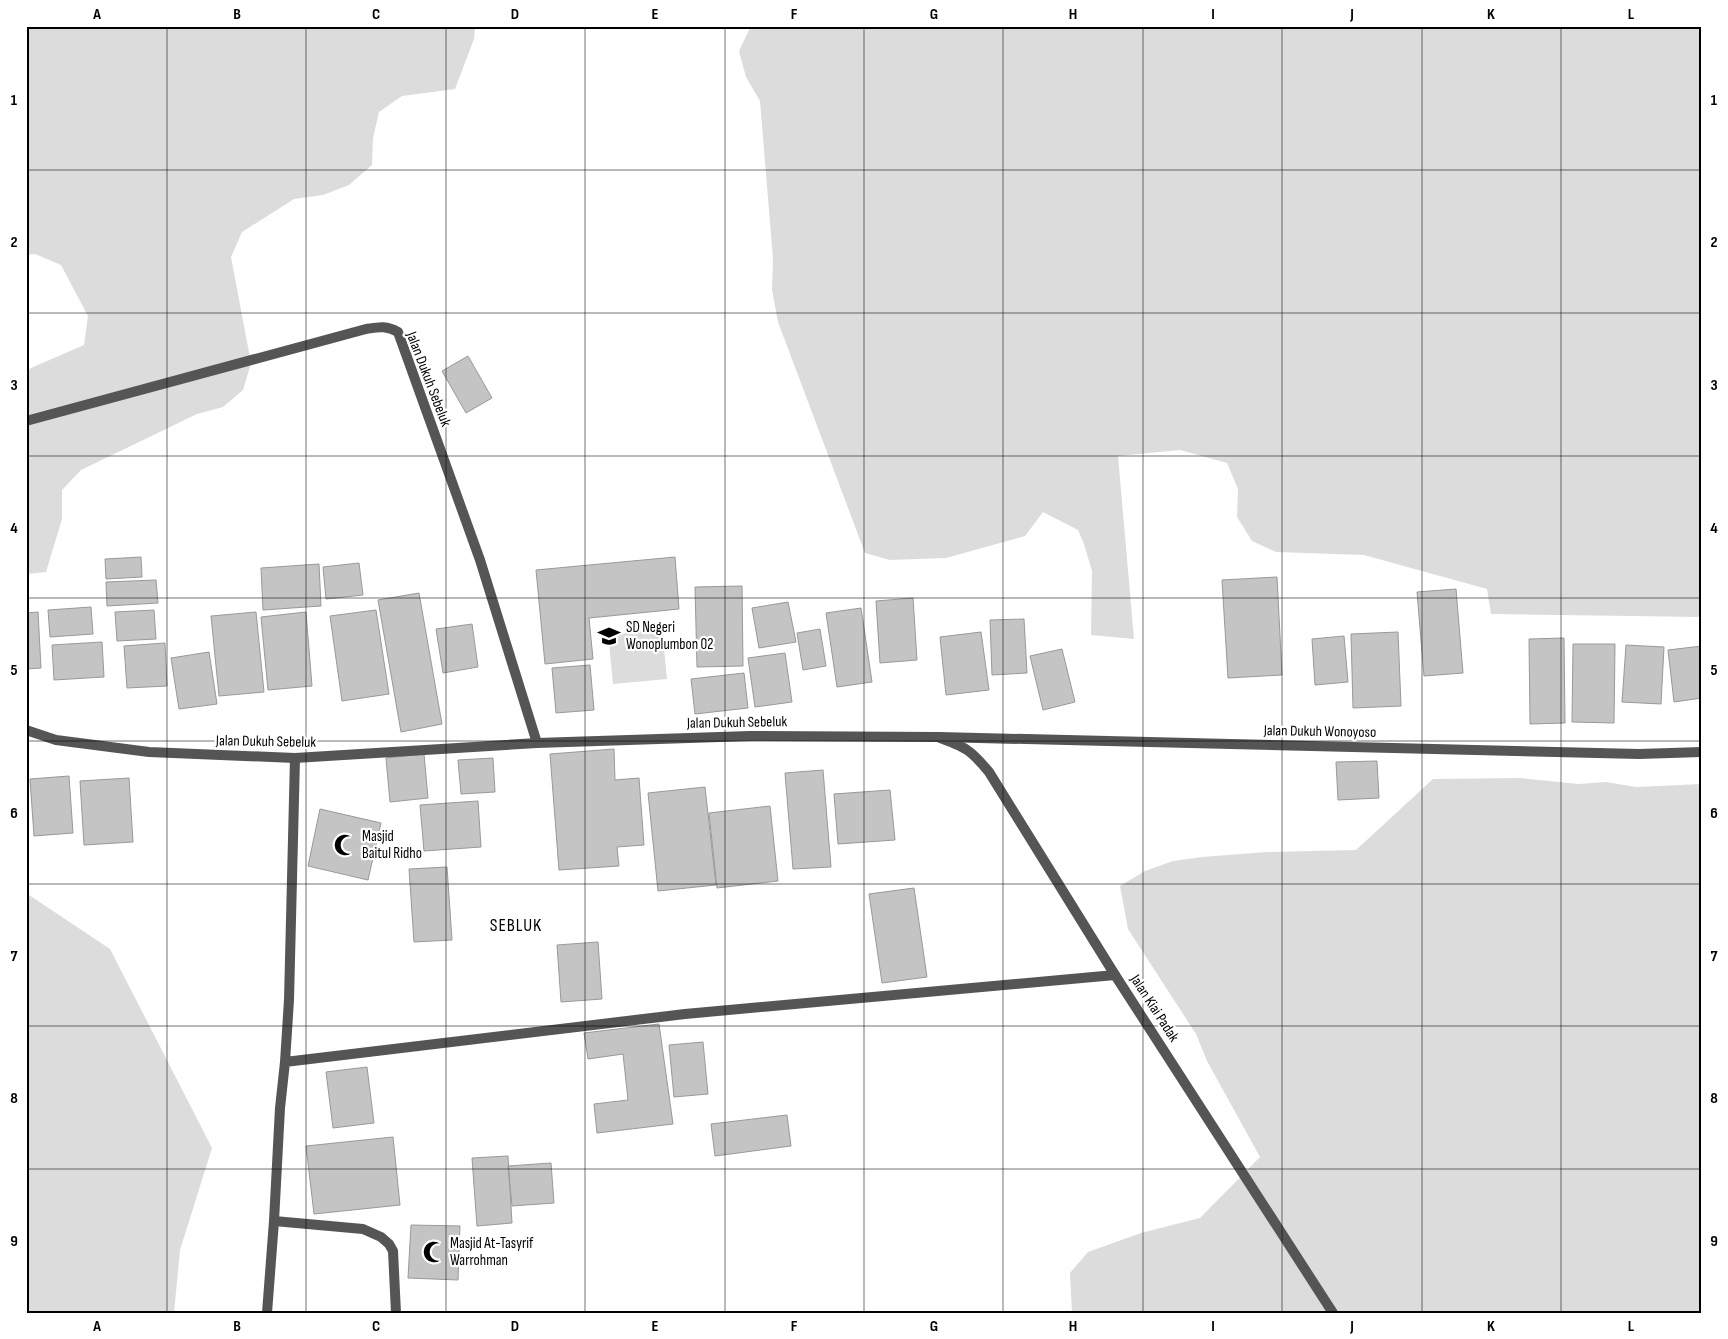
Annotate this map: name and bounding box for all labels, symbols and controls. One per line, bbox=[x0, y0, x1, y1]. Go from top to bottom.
text: A bbox=[92, 5, 101, 24]
text: B bbox=[233, 5, 241, 24]
text: C bbox=[372, 5, 380, 24]
text: D bbox=[511, 5, 519, 24]
text: E bbox=[652, 5, 659, 24]
text: F bbox=[791, 5, 798, 24]
text: G bbox=[930, 5, 938, 24]
text: H bbox=[1069, 5, 1077, 24]
text: I bbox=[1211, 5, 1215, 24]
text: J bbox=[1349, 5, 1354, 24]
text: K bbox=[1487, 5, 1495, 24]
text: L bbox=[1628, 5, 1635, 24]
text: 1 bbox=[11, 91, 18, 110]
text: 1 bbox=[1711, 91, 1718, 110]
text: 2 bbox=[10, 233, 18, 252]
text: 2 bbox=[1710, 233, 1718, 252]
street label: Jalan Dukuh Sebeluk bbox=[401, 328, 455, 430]
text: 3 bbox=[10, 376, 18, 395]
text: 3 bbox=[1710, 376, 1718, 395]
text: 4 bbox=[10, 519, 18, 538]
text: 4 bbox=[1710, 519, 1718, 538]
place label: SD Negeri Wonoplumbon 02 bbox=[626, 618, 713, 654]
school or university icon: SD Negeri Wonoplumbon 02 bbox=[596, 623, 622, 649]
text: 5 bbox=[10, 661, 18, 680]
text: 5 bbox=[1710, 661, 1718, 680]
street label: Jalan Dukuh Sebeluk bbox=[686, 712, 788, 733]
street label: Jalan Dukuh Wonoyoso bbox=[1263, 721, 1376, 742]
street label: Jalan Dukuh Sebeluk bbox=[215, 731, 317, 752]
text: 6 bbox=[10, 804, 18, 823]
text: 6 bbox=[1710, 804, 1718, 823]
place label: Masjid Baitul Ridho bbox=[362, 827, 422, 863]
mosque icon: Masjid Baitul Ridho bbox=[332, 832, 358, 858]
district label: SEBLUK bbox=[490, 915, 542, 936]
text: 7 bbox=[11, 947, 18, 966]
text: 7 bbox=[1711, 947, 1718, 966]
street label: Jalan Kiai Padak bbox=[1125, 970, 1184, 1046]
text: 8 bbox=[10, 1089, 18, 1108]
text: 8 bbox=[1710, 1089, 1718, 1108]
text: 9 bbox=[10, 1232, 18, 1251]
text: 9 bbox=[1710, 1232, 1718, 1251]
place label: Masjid At-Tasyrif Warrohman bbox=[450, 1234, 534, 1270]
mosque icon: Masjid At-Tasyrif Warrohman bbox=[421, 1239, 447, 1265]
text: A bbox=[92, 1317, 101, 1336]
text: B bbox=[233, 1317, 241, 1336]
text: C bbox=[372, 1317, 380, 1336]
text: D bbox=[511, 1317, 519, 1336]
text: E bbox=[652, 1317, 659, 1336]
text: F bbox=[791, 1317, 798, 1336]
text: G bbox=[930, 1317, 938, 1336]
text: H bbox=[1069, 1317, 1077, 1336]
text: I bbox=[1211, 1317, 1215, 1336]
text: J bbox=[1349, 1317, 1354, 1336]
text: K bbox=[1487, 1317, 1495, 1336]
text: L bbox=[1628, 1317, 1635, 1336]

